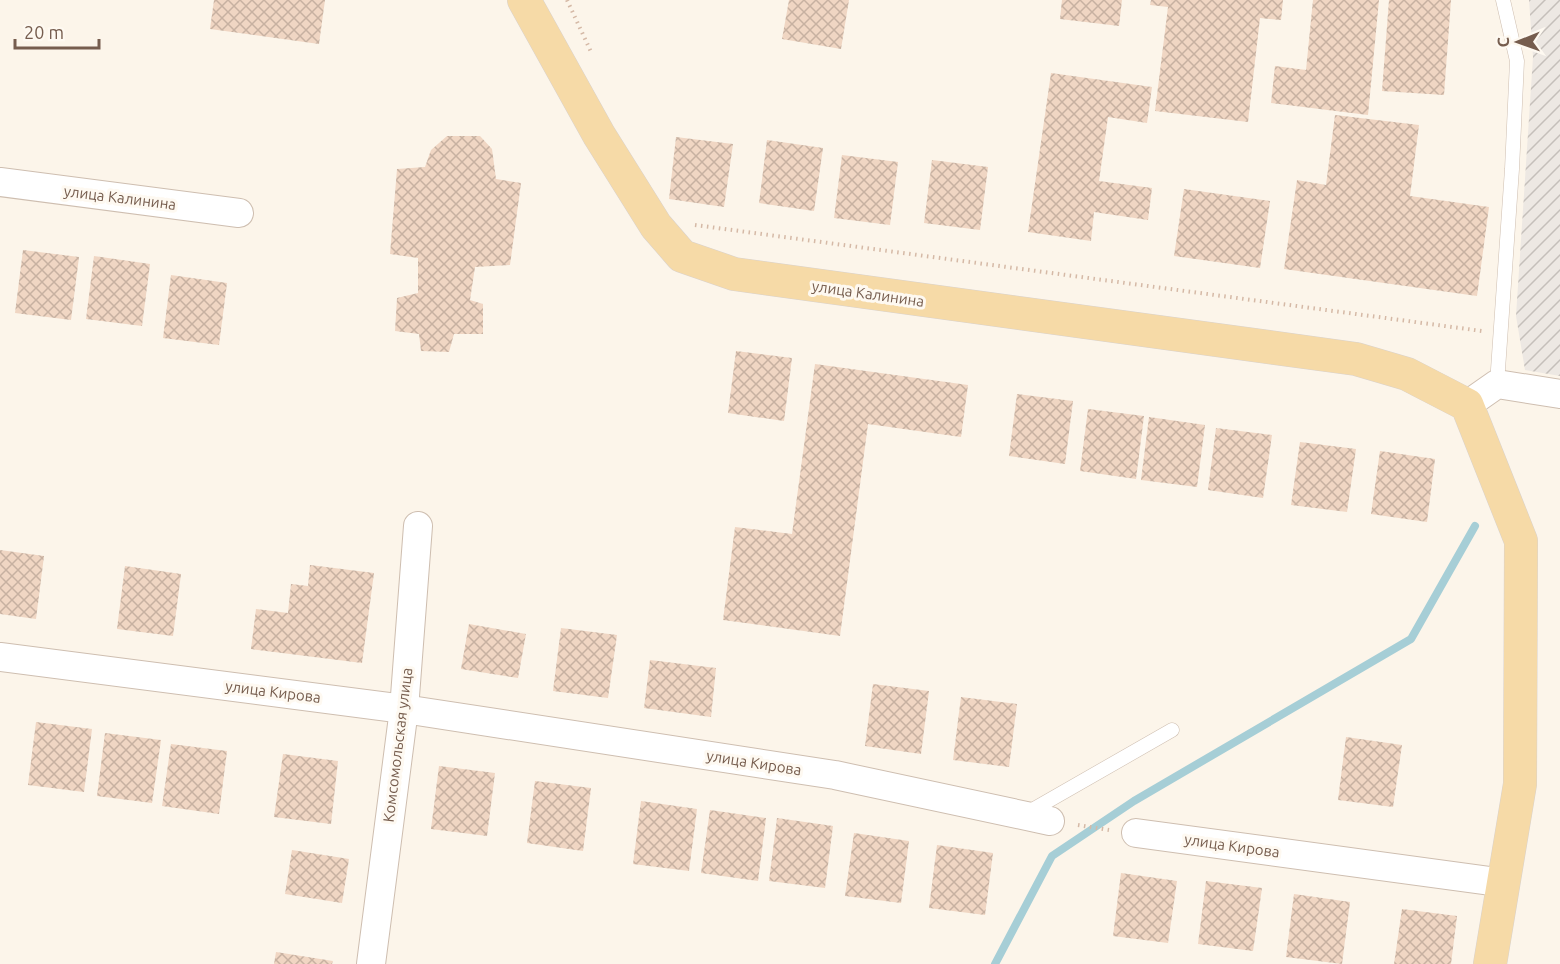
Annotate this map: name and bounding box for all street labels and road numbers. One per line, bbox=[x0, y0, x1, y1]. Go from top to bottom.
street label: улица Калинина bbox=[63, 182, 177, 213]
street label: улица Калинина bbox=[811, 277, 925, 310]
street label: Комсомольская улица bbox=[380, 667, 415, 823]
street label: улица Кирова bbox=[224, 677, 322, 706]
street label: улица Кирова bbox=[705, 747, 803, 778]
street label: улица Кирова bbox=[1183, 830, 1281, 861]

